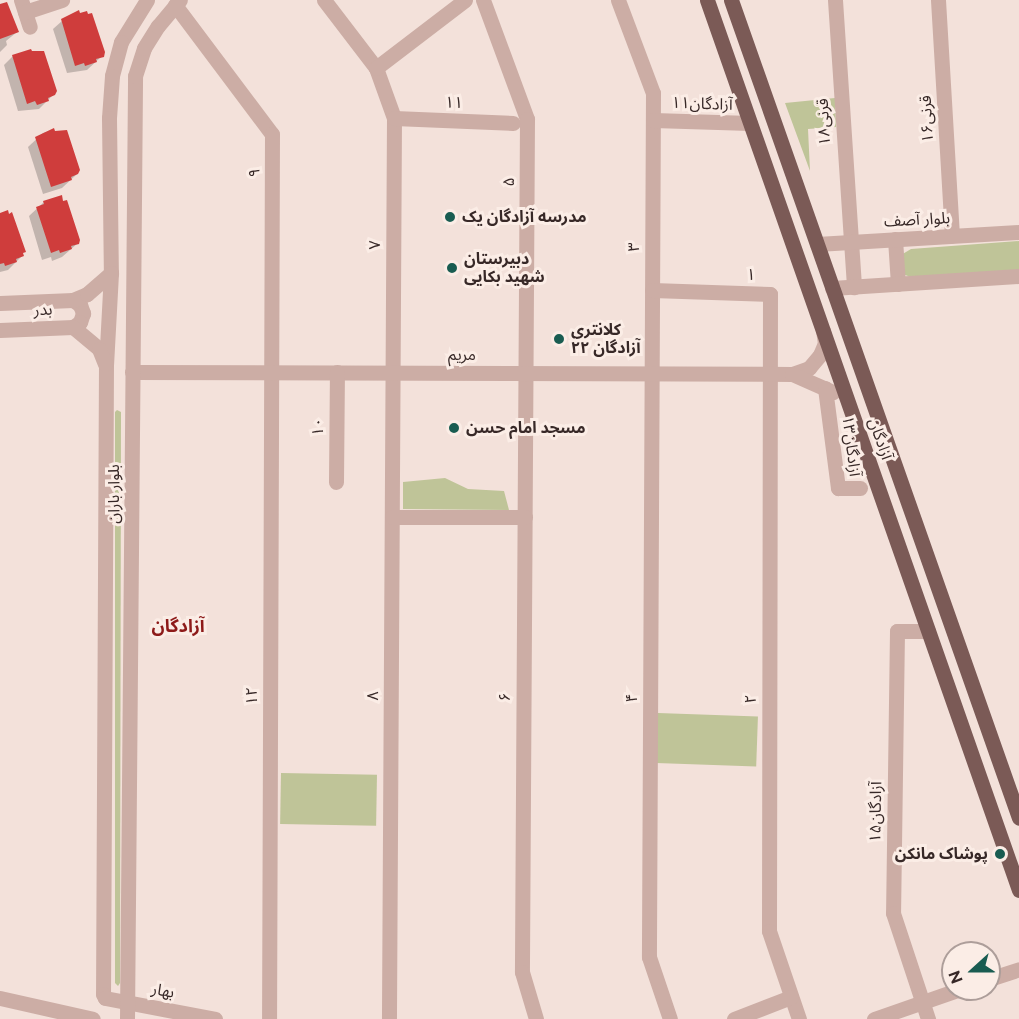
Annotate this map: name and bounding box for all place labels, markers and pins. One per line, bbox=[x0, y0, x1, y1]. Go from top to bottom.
place label: مدرسه آزادگان یک bbox=[462, 207, 587, 227]
marker: مدرسه آزادگان یک bbox=[443, 210, 457, 224]
place label: دبیرستان شهید بکایی bbox=[464, 249, 545, 287]
marker: دبیرستان شهید بکایی bbox=[445, 261, 459, 275]
place label: کلانتری ۲۲ آزادگان bbox=[571, 320, 640, 358]
marker: کلانتری ۲۲ آزادگان bbox=[552, 332, 566, 346]
place label: مسجد امام حسن bbox=[466, 418, 586, 438]
marker: مسجد امام حسن bbox=[447, 421, 461, 435]
place label: پوشاک مانکن bbox=[895, 844, 988, 864]
marker: پوشاک مانکن bbox=[993, 847, 1007, 861]

